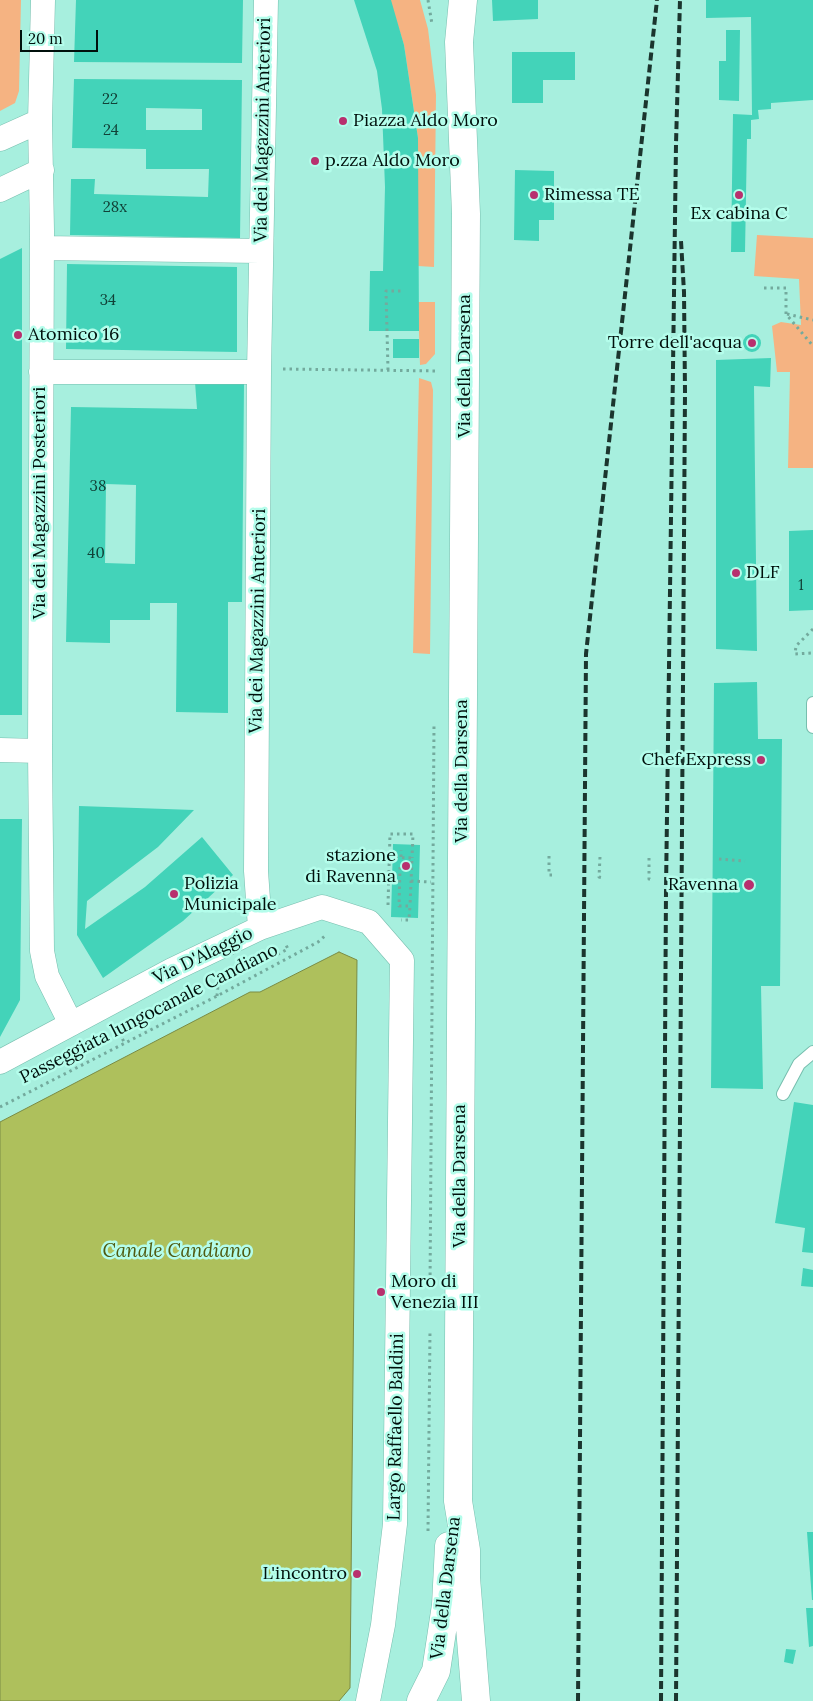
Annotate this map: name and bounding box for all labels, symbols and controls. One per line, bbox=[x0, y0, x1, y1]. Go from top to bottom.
street label: Via dei Magazzini Anteriori bbox=[250, 17, 276, 243]
scale bar bbox=[22, 20, 100, 52]
text: 20 m bbox=[28, 29, 63, 48]
house number: 22 bbox=[102, 91, 118, 109]
place label: Piazza Aldo Moro bbox=[353, 110, 498, 132]
marker: Piazza Aldo Moro bbox=[337, 115, 349, 127]
house number: 24 bbox=[103, 122, 119, 140]
place label: p.zza Aldo Moro bbox=[325, 150, 460, 172]
marker: p.zza Aldo Moro bbox=[309, 155, 321, 167]
place label: Rimessa TE bbox=[544, 184, 640, 206]
marker: Rimessa TE bbox=[528, 189, 540, 201]
marker: Ex cabina C bbox=[733, 189, 745, 201]
house number: 28x bbox=[103, 199, 127, 217]
place label: Ex cabina C bbox=[690, 203, 788, 225]
house number: 34 bbox=[100, 292, 116, 310]
street label: Via della Darsena bbox=[454, 294, 476, 438]
place label: Atomico 16 bbox=[28, 324, 119, 346]
marker: Atomico 16 bbox=[12, 329, 24, 341]
place label: Torre dell'acqua bbox=[608, 332, 742, 354]
marker: Torre dell'acqua bbox=[746, 337, 758, 349]
street label: Via dei Magazzini Posteriori bbox=[29, 387, 51, 619]
house number: 38 bbox=[90, 478, 106, 496]
street label: Via dei Magazzini Anteriori bbox=[245, 508, 271, 734]
house number: 40 bbox=[87, 545, 105, 563]
place label: DLF bbox=[746, 562, 779, 584]
marker: DLF bbox=[730, 567, 742, 579]
house number: 1 bbox=[798, 577, 804, 595]
street label: Via della Darsena bbox=[451, 699, 473, 843]
place label: Chef Express bbox=[641, 749, 751, 771]
marker: Chef Express bbox=[755, 754, 767, 766]
place label: stazione di Ravenna bbox=[305, 845, 396, 888]
marker: stazione di Ravenna bbox=[400, 860, 412, 872]
place label: Polizia Municipale bbox=[184, 873, 277, 916]
place label: Ravenna bbox=[668, 874, 738, 896]
marker: Ravenna bbox=[742, 878, 756, 892]
marker: Polizia Municipale bbox=[168, 888, 180, 900]
street label: Via D'Alaggio bbox=[150, 923, 256, 989]
street label: Passeggiata lungocanale Candiano bbox=[16, 939, 282, 1089]
street label: Via della Darsena bbox=[449, 1104, 471, 1248]
water label: Canale Candiano bbox=[103, 1241, 251, 1263]
place label: Moro di Venezia III bbox=[391, 1271, 479, 1314]
marker: Moro di Venezia III bbox=[375, 1286, 387, 1298]
street label: Largo Raffaello Baldini bbox=[384, 1333, 408, 1521]
street label: Via della Darsena bbox=[427, 1515, 465, 1661]
place label: L'incontro bbox=[262, 1563, 347, 1585]
marker: L'incontro bbox=[351, 1568, 363, 1580]

